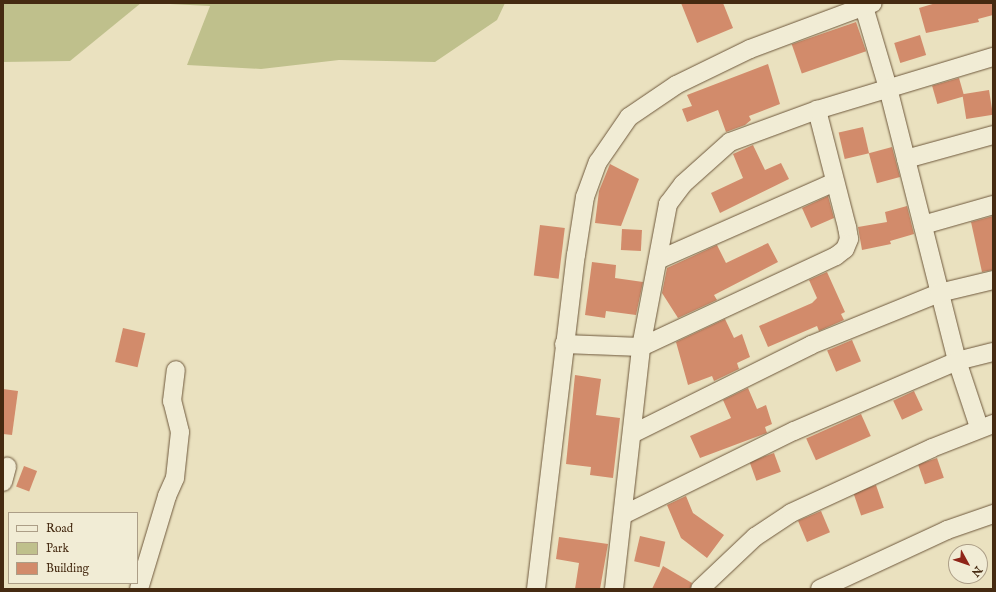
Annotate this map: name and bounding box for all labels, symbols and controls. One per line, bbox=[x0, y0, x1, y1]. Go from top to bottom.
legend bbox=[8, 512, 138, 584]
text: Road bbox=[46, 521, 73, 536]
text: Park bbox=[46, 541, 69, 556]
north arrow bbox=[948, 544, 988, 584]
text: Building bbox=[46, 561, 89, 576]
text: N bbox=[968, 563, 985, 579]

